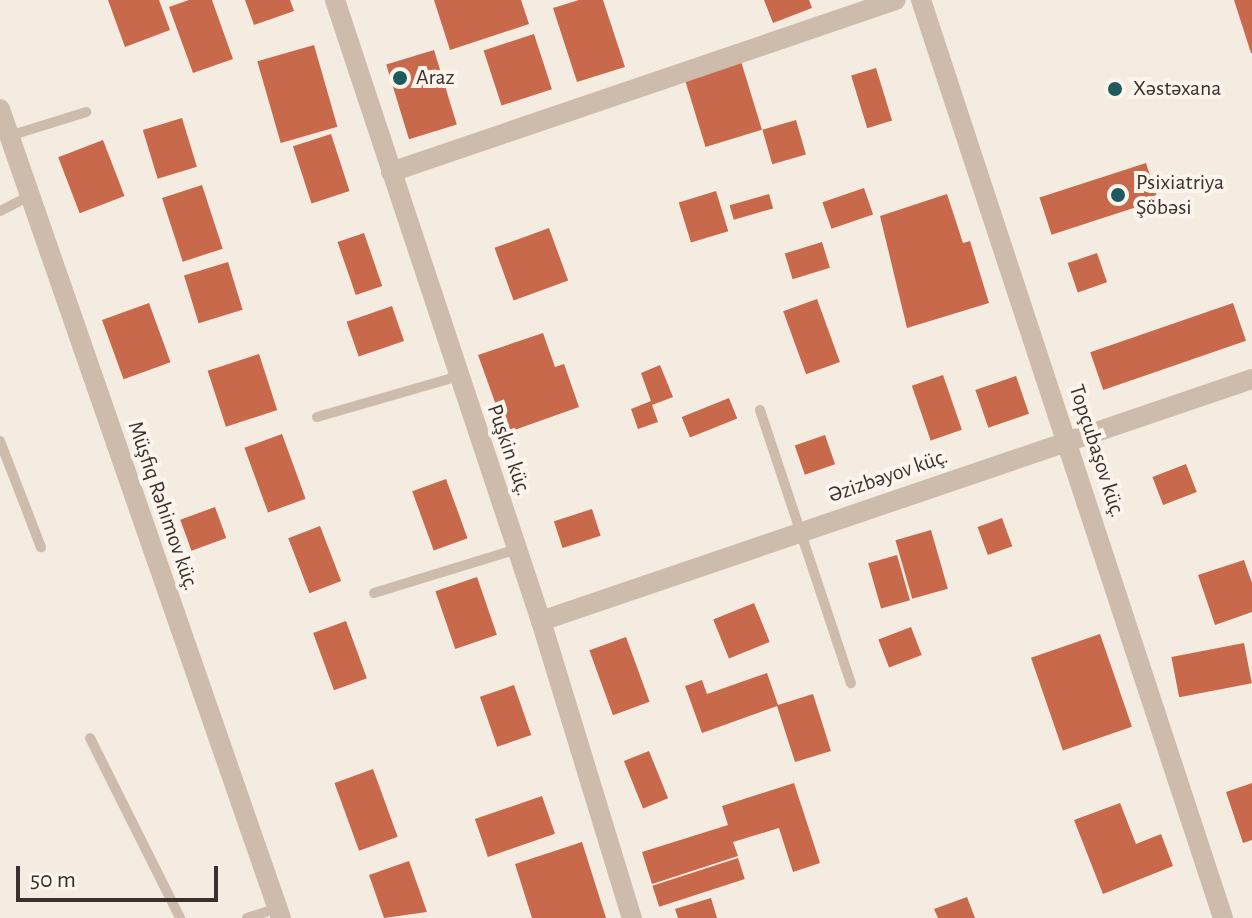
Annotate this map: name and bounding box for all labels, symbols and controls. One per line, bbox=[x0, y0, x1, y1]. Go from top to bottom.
place label: Araz bbox=[416, 65, 455, 91]
marker: Araz bbox=[391, 69, 409, 87]
place label: Xəstəxana bbox=[1133, 76, 1222, 102]
marker: Xəstəxana bbox=[1104, 78, 1126, 100]
place label: Psixiatriya Şöbəsi bbox=[1136, 169, 1224, 220]
marker: Psixiatriya Şöbəsi bbox=[1107, 184, 1129, 206]
street label: Topçubaşov küç. bbox=[1063, 381, 1131, 521]
street label: Puşkin küç. bbox=[481, 401, 537, 499]
street label: Müşfiq Rəhimov küç. bbox=[122, 418, 204, 594]
street label: Əzizbəyov küç. bbox=[825, 443, 951, 509]
scale bar bbox=[20, 850, 222, 900]
text: 50 m bbox=[30, 868, 76, 892]

